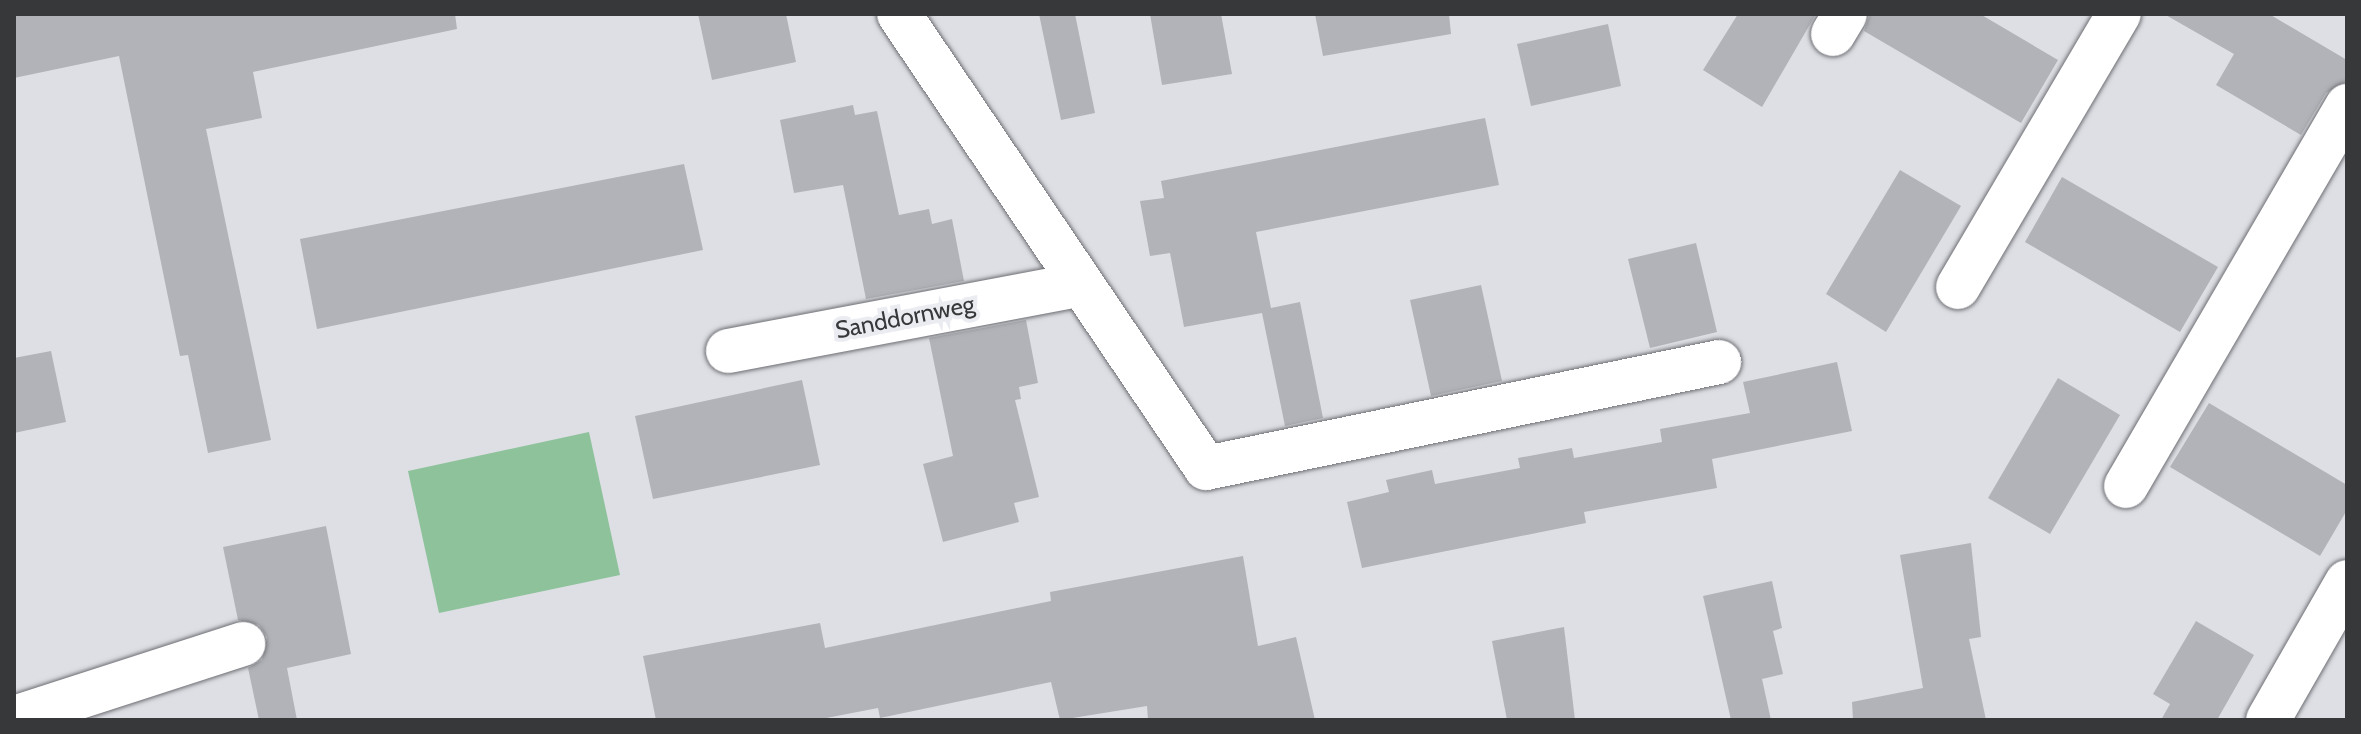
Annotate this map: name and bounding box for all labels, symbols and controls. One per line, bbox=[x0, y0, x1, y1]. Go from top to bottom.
street label: Sanddornweg bbox=[833, 289, 977, 345]

